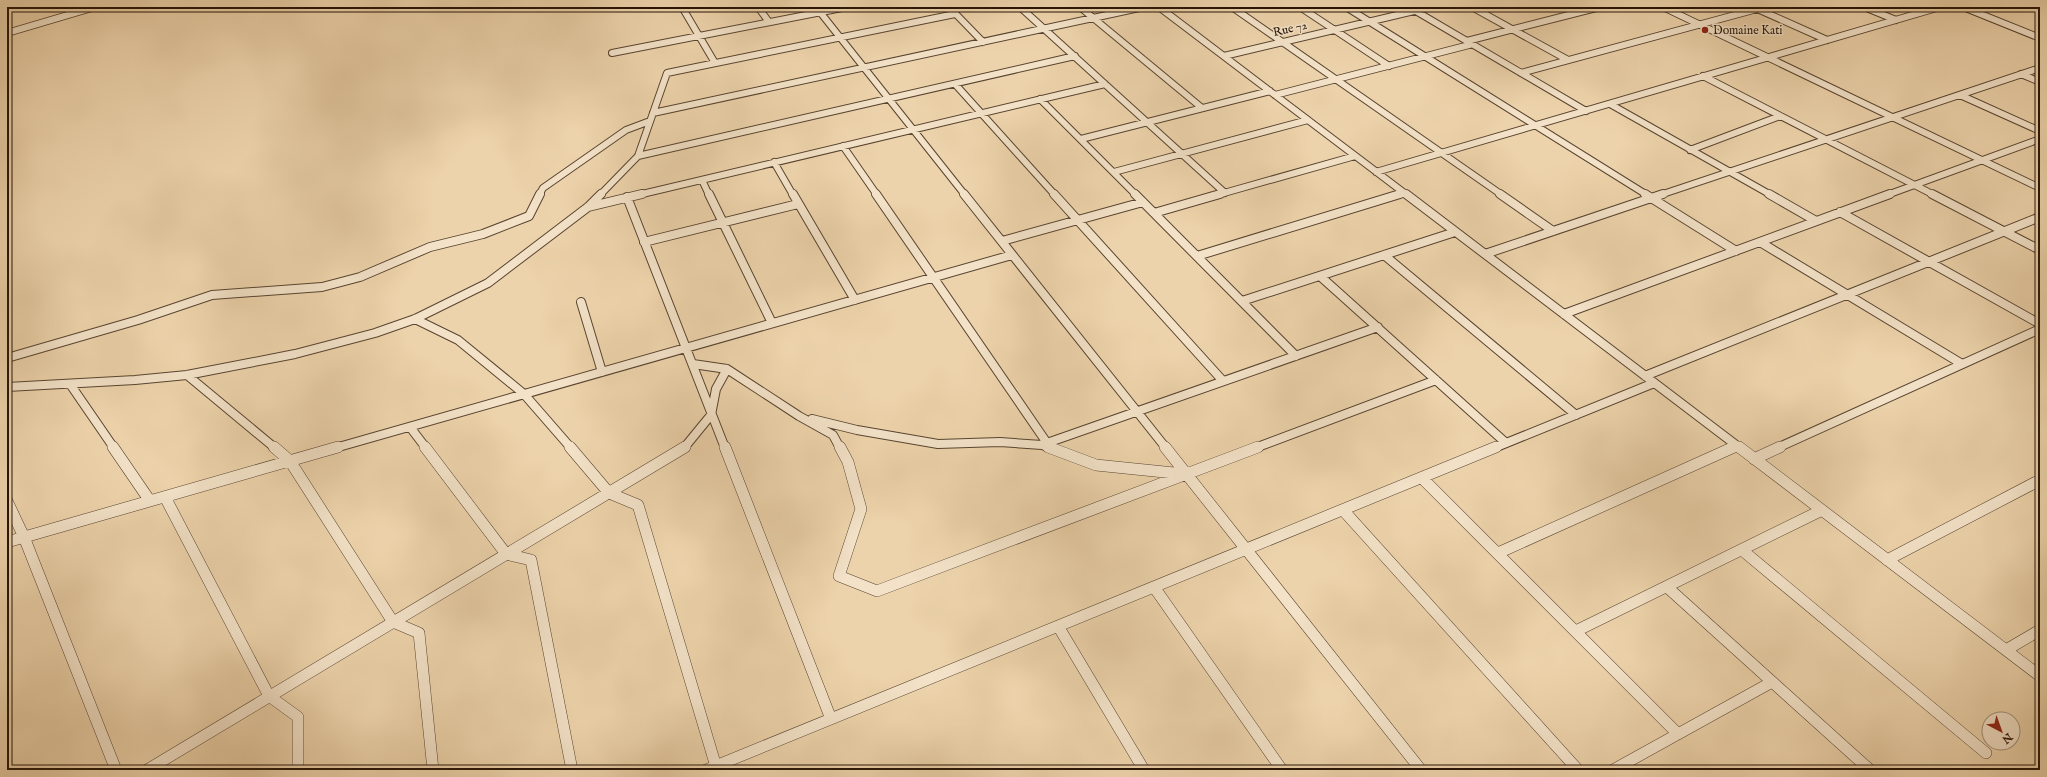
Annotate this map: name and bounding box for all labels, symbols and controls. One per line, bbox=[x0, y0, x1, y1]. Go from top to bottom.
street label: Rue 72 bbox=[1271, 18, 1309, 40]
place label: Domaine Kati bbox=[1713, 23, 1782, 38]
marker: Domaine Kati bbox=[1700, 25, 1710, 35]
north arrow bbox=[1981, 711, 2021, 751]
text: N bbox=[1998, 729, 2016, 747]

